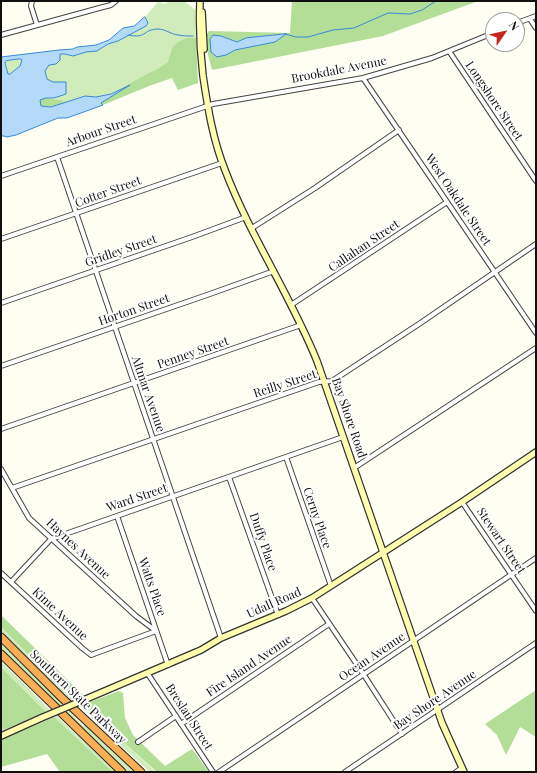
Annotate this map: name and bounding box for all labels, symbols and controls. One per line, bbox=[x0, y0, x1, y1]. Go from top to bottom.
north arrow bbox=[485, 12, 525, 52]
text: N bbox=[506, 18, 523, 33]
street label: Brookdale Avenue bbox=[290, 54, 388, 86]
street label: Longshore Street bbox=[462, 59, 526, 143]
street label: Arbour Street bbox=[64, 112, 138, 150]
street label: West Oakdale Street bbox=[422, 151, 494, 249]
street label: Cotter Street bbox=[73, 173, 143, 211]
street label: Callahan Street bbox=[326, 217, 402, 275]
street label: Gridley Street bbox=[83, 232, 159, 270]
street label: Horton Street bbox=[97, 291, 171, 329]
street label: Penney Street bbox=[155, 334, 231, 372]
street label: Altmar Avenue bbox=[128, 354, 168, 434]
street label: Reilly Street bbox=[252, 367, 318, 401]
street label: Bay Shore Road bbox=[329, 376, 369, 460]
street label: Ward Street bbox=[105, 481, 169, 515]
street label: Cerny Place bbox=[300, 485, 334, 551]
street label: Stewart Street bbox=[474, 505, 528, 577]
street label: Duffy Place bbox=[246, 511, 280, 573]
street label: Haynes Avenue bbox=[43, 516, 113, 582]
street label: Watts Place bbox=[135, 556, 169, 618]
street label: Kime Avenue bbox=[29, 585, 91, 643]
street label: Udall Road bbox=[245, 585, 303, 621]
street label: Ocean Avenue bbox=[336, 630, 408, 684]
street label: Fire Island Avenue bbox=[204, 632, 294, 700]
street label: Southern State Parkway bbox=[27, 647, 129, 747]
street label: Bay Shore Avenue bbox=[391, 667, 479, 733]
street label: Breslau Street bbox=[162, 681, 216, 753]

